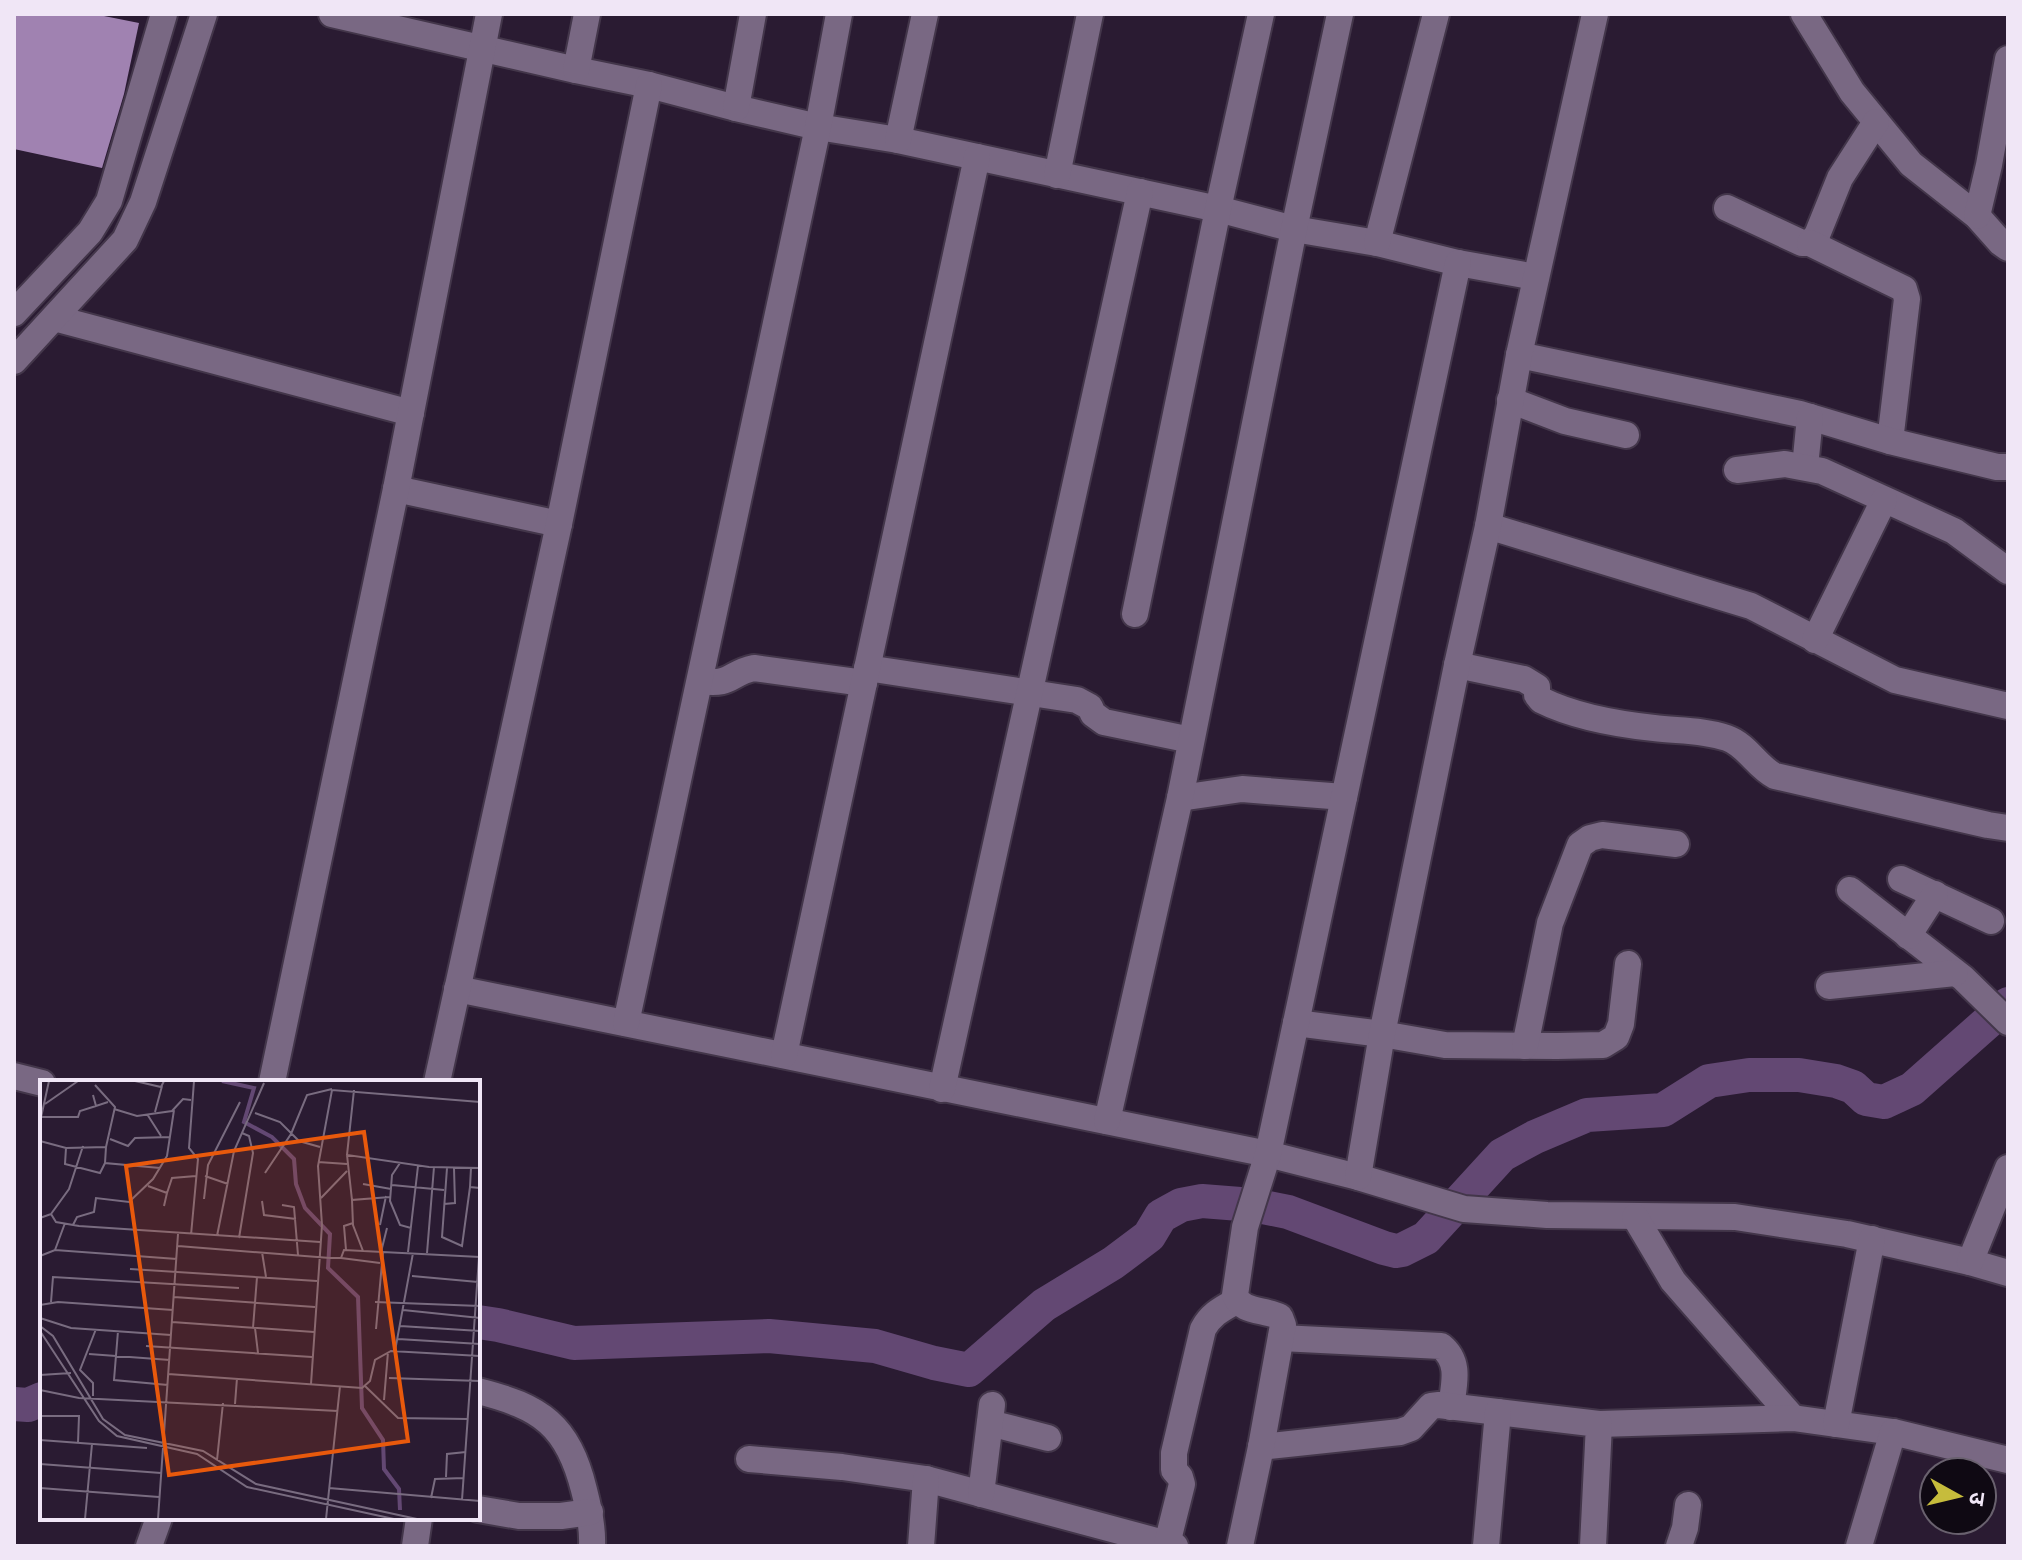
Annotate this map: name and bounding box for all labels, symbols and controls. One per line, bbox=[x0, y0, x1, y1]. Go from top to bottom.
inset map bbox=[40, 1080, 480, 1520]
north arrow bbox=[1918, 1456, 1998, 1536]
text: उ bbox=[1961, 1490, 1990, 1508]

